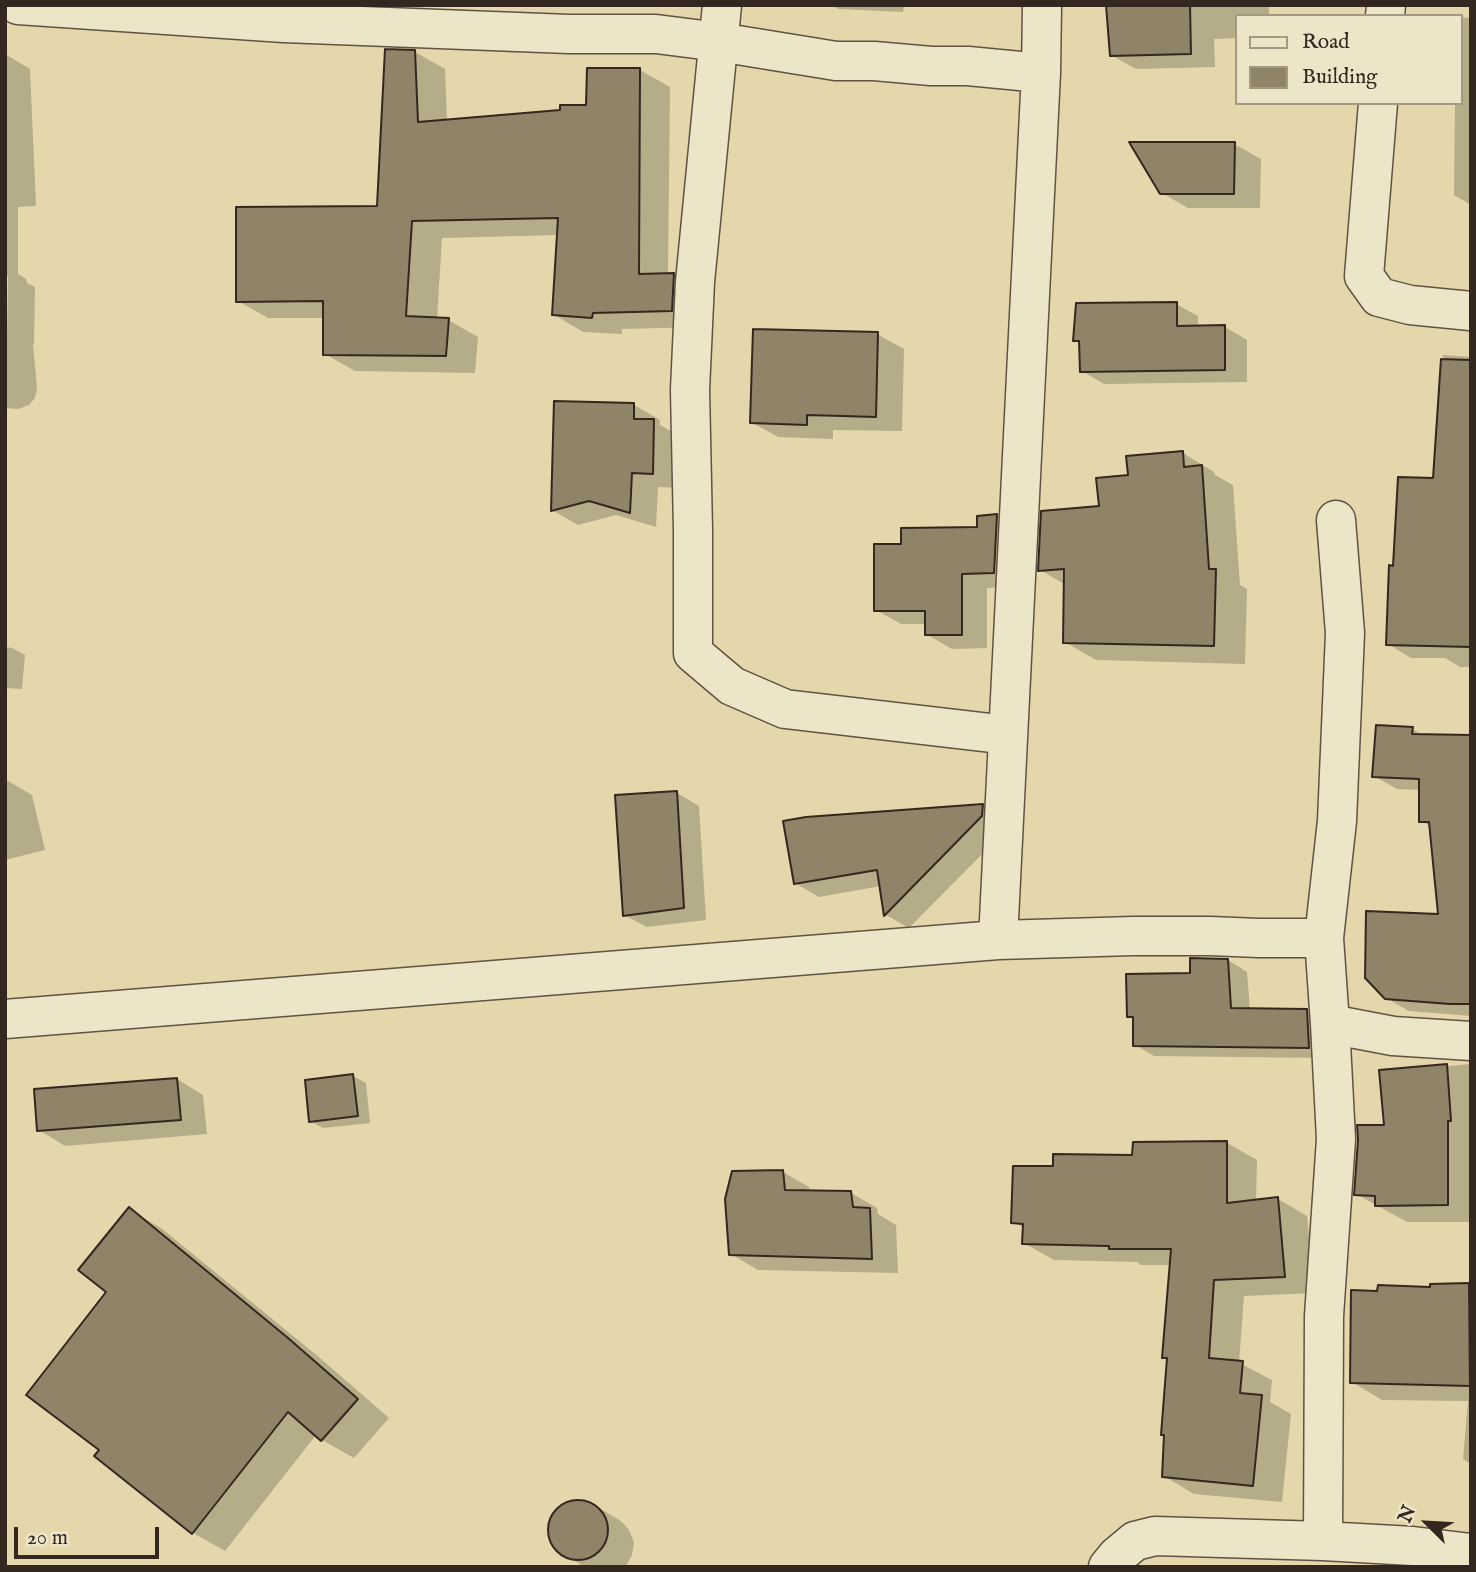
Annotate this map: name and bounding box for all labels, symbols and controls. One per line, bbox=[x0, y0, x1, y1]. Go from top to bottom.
legend bbox=[1234, 14, 1462, 105]
text: Road bbox=[1302, 29, 1349, 56]
text: Building bbox=[1302, 64, 1377, 91]
north arrow bbox=[1392, 1488, 1462, 1558]
text: N bbox=[1394, 1502, 1422, 1527]
scale bar bbox=[18, 1512, 163, 1556]
text: 20 m bbox=[27, 1525, 68, 1552]

